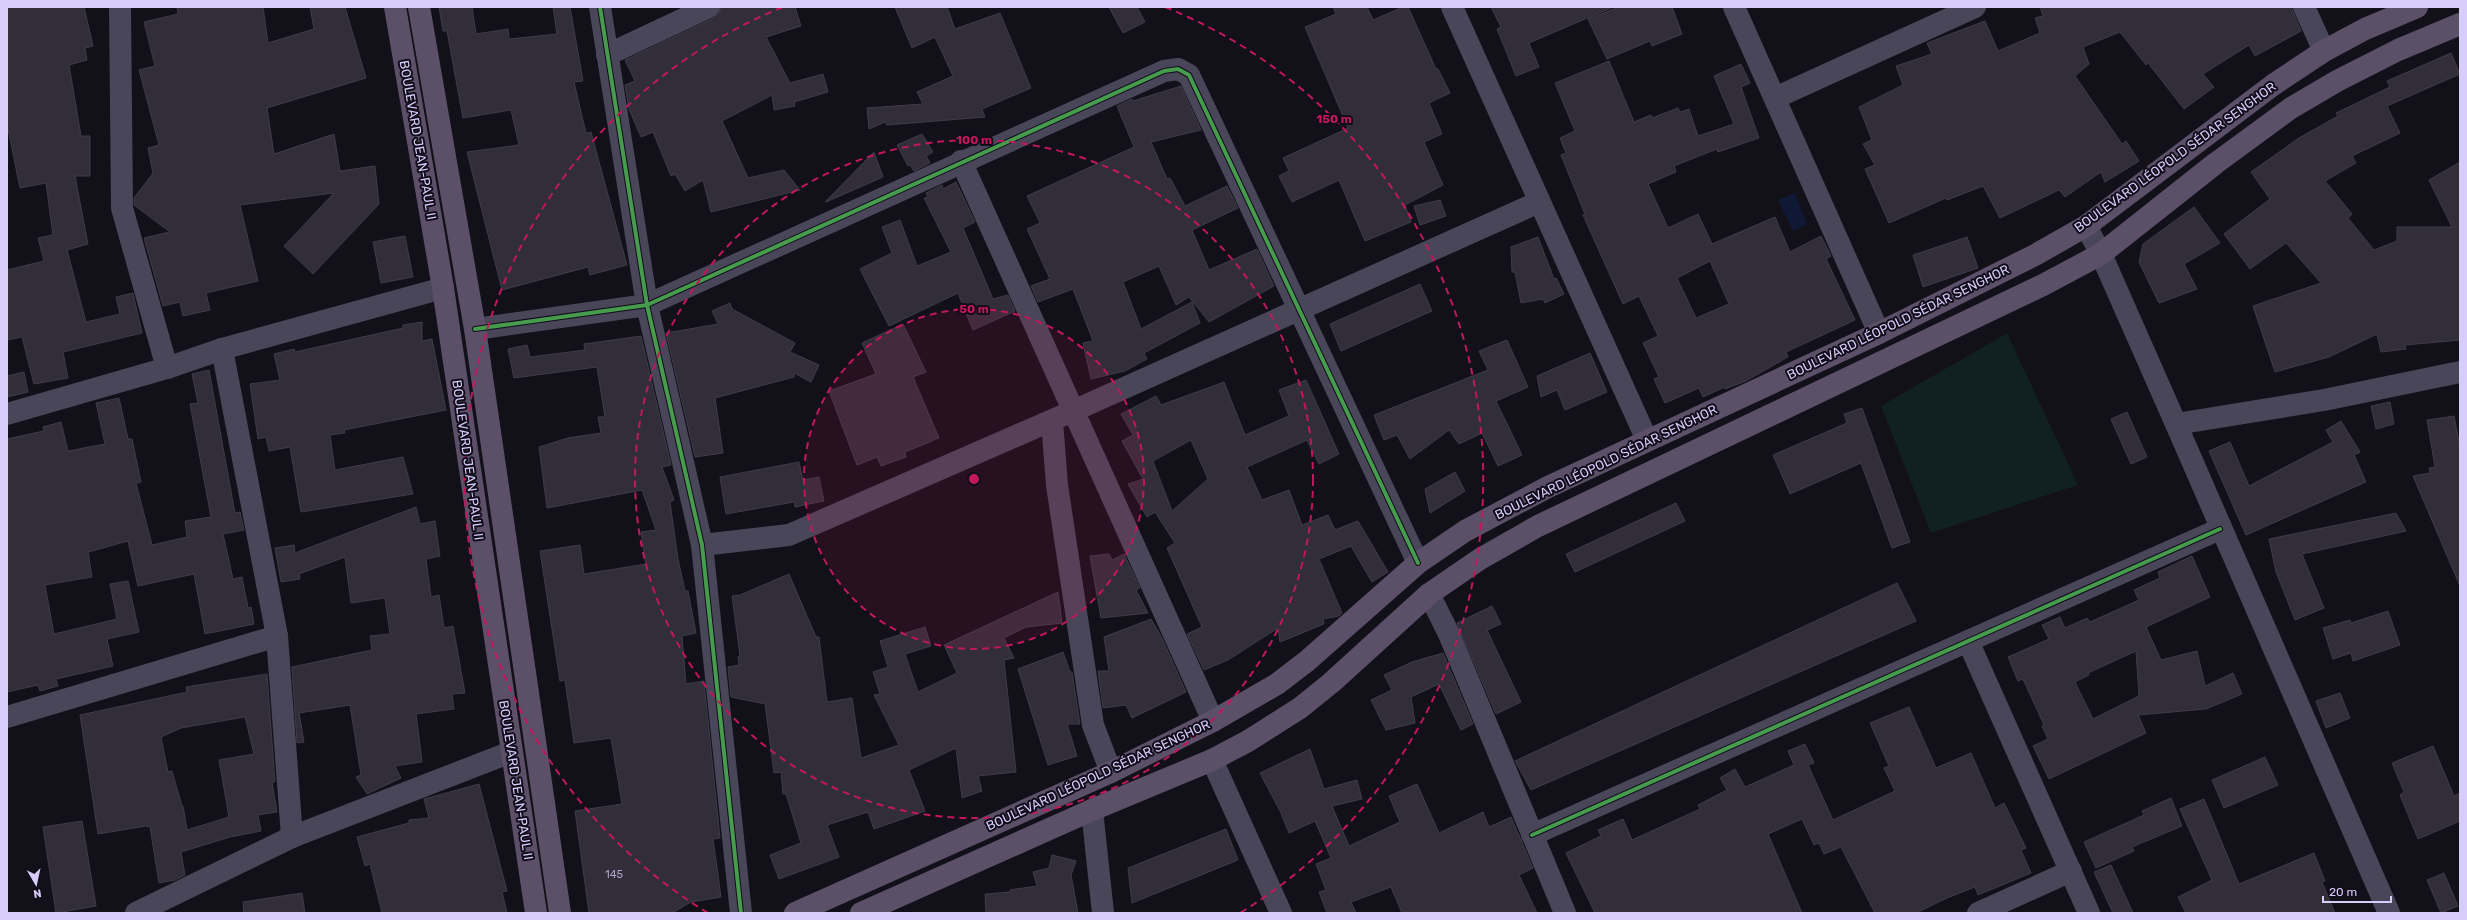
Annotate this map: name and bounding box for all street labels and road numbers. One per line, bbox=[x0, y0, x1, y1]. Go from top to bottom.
street label: BOULEVARD JEAN-PAUL II bbox=[397, 59, 439, 221]
street label: BOULEVARD LÉOPOLD SÉDAR SENGHOR bbox=[2071, 79, 2279, 235]
street label: BOULEVARD LÉOPOLD SÉDAR SENGHOR bbox=[1785, 262, 2011, 382]
street label: BOULEVARD JEAN-PAUL II bbox=[449, 379, 487, 541]
street label: BOULEVARD LÉOPOLD SÉDAR SENGHOR bbox=[1493, 402, 1719, 522]
street label: BOULEVARD JEAN-PAUL II bbox=[496, 699, 536, 861]
street label: BOULEVARD LÉOPOLD SÉDAR SENGHOR bbox=[984, 716, 1212, 834]

